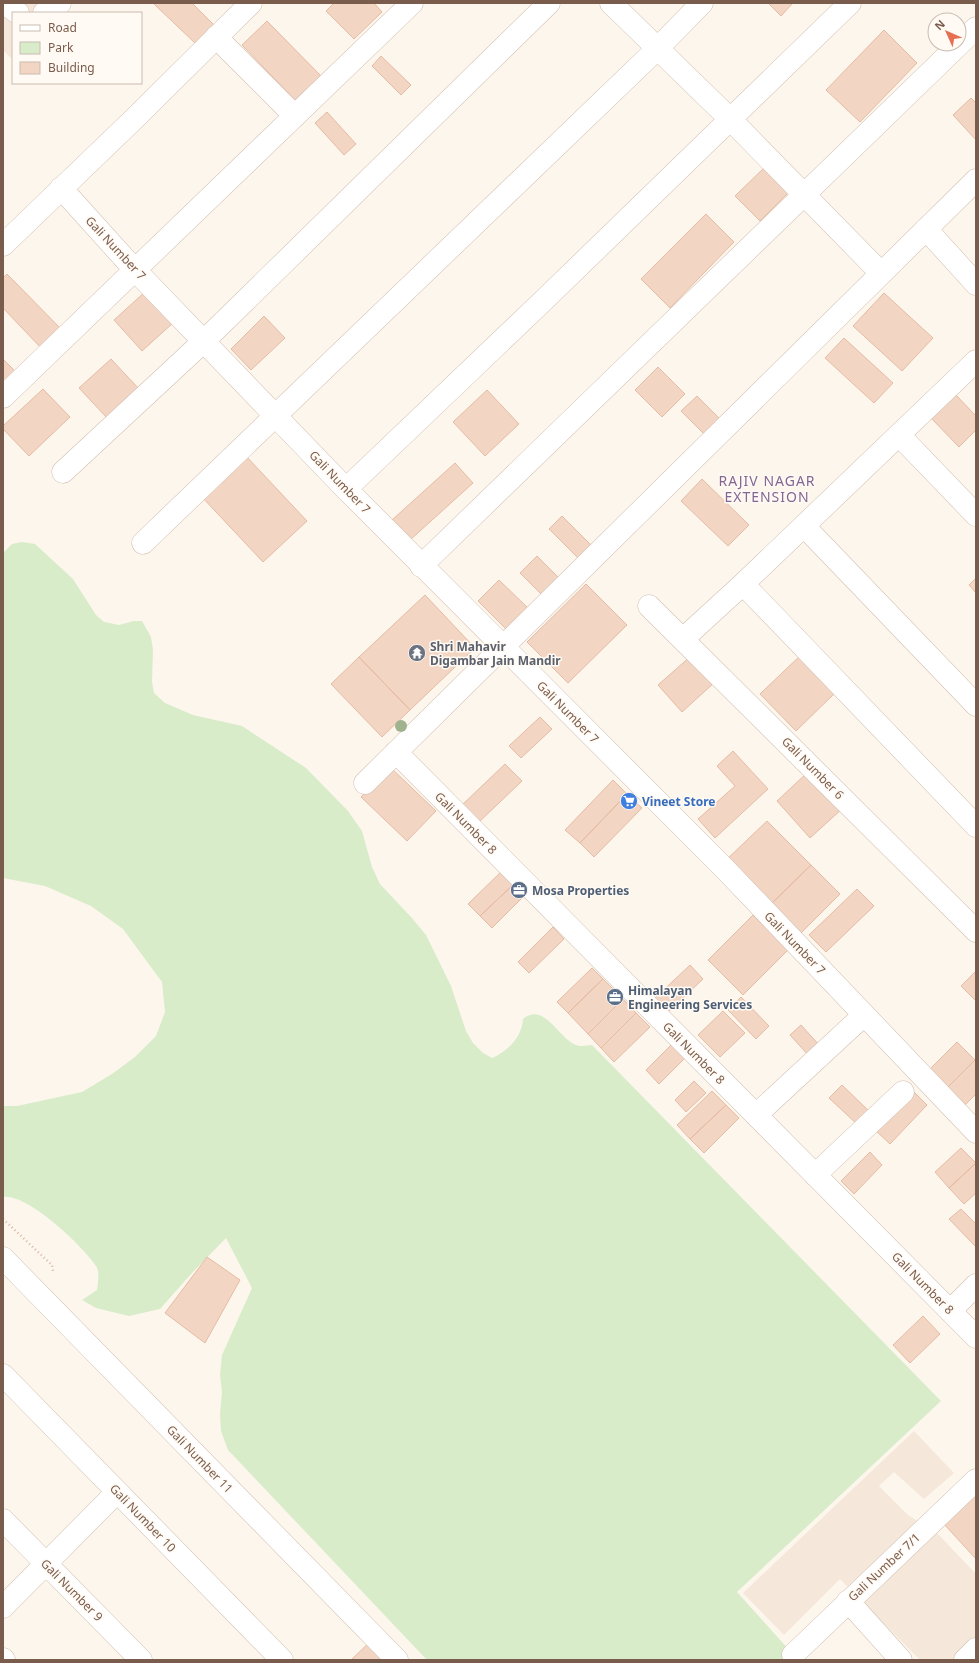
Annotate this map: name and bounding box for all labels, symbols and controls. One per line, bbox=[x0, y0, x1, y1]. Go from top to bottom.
legend bbox=[12, 12, 142, 84]
north arrow bbox=[927, 12, 967, 52]
text: N bbox=[931, 16, 948, 33]
text: Road bbox=[48, 19, 77, 36]
text: Park bbox=[48, 39, 74, 56]
text: Building bbox=[48, 59, 95, 76]
street label: Gali Number 7 bbox=[82, 212, 150, 284]
street label: Gali Number 7 bbox=[306, 447, 375, 517]
district label: RAJIV NAGAR EXTENSION bbox=[718, 471, 816, 506]
place label: Shri Mahavir Digambar Jain Mandir bbox=[430, 638, 561, 669]
temple icon: Shri Mahavir Digambar Jain Mandir bbox=[407, 643, 427, 663]
street label: Gali Number 7 bbox=[533, 677, 603, 747]
street label: Gali Number 6 bbox=[778, 733, 848, 803]
street label: Gali Number 8 bbox=[431, 788, 501, 858]
supermarket icon: Vineet Store bbox=[619, 791, 639, 811]
place label: Vineet Store bbox=[642, 793, 715, 810]
office icon: Mosa Properties bbox=[509, 880, 529, 900]
place label: Mosa Properties bbox=[532, 882, 629, 899]
street label: Gali Number 7 bbox=[761, 908, 830, 978]
place label: Himalayan Engineering Services bbox=[628, 982, 752, 1013]
office icon: Himalayan Engineering Services bbox=[605, 987, 625, 1007]
street label: Gali Number 8 bbox=[659, 1018, 729, 1088]
street label: Gali Number 8 bbox=[888, 1248, 958, 1318]
street label: Gali Number 11 bbox=[163, 1421, 237, 1497]
street label: Gali Number 10 bbox=[106, 1480, 180, 1556]
street label: Gali Number 7/1 bbox=[844, 1529, 924, 1605]
street label: Gali Number 9 bbox=[37, 1555, 107, 1625]

